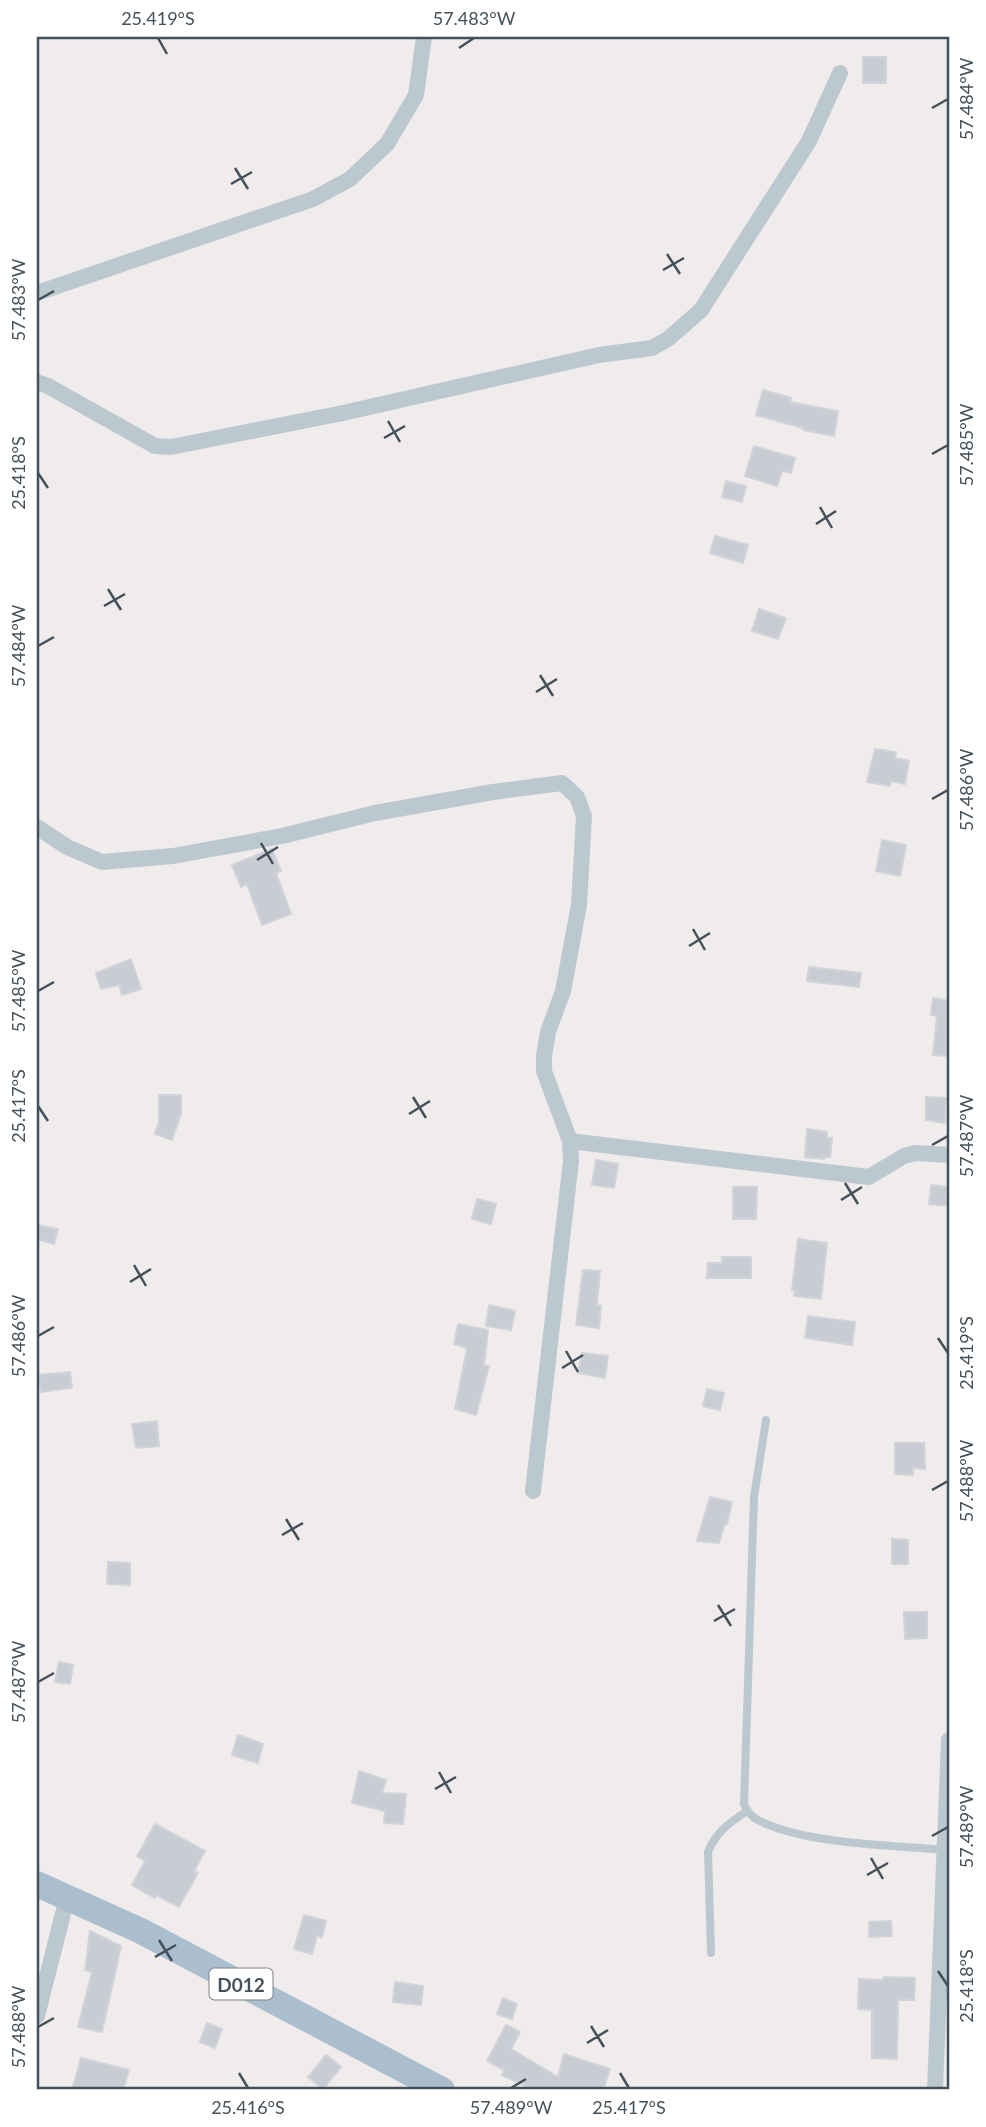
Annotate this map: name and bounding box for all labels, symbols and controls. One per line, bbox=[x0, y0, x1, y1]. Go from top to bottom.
text: 25.419°S bbox=[121, 7, 195, 29]
text: 57.483°W bbox=[433, 7, 516, 29]
text: 57.484°W bbox=[955, 57, 977, 140]
text: 57.483°W bbox=[7, 258, 29, 341]
text: 57.485°W bbox=[955, 403, 977, 486]
text: 25.418°S bbox=[7, 436, 29, 510]
text: 57.484°W bbox=[7, 604, 29, 687]
text: 57.486°W bbox=[955, 748, 977, 831]
text: 57.485°W bbox=[7, 949, 29, 1032]
text: 25.417°S bbox=[7, 1069, 29, 1143]
text: 57.487°W bbox=[955, 1094, 977, 1177]
text: 57.486°W bbox=[7, 1294, 29, 1377]
text: 25.419°S bbox=[955, 1316, 977, 1390]
text: 57.488°W bbox=[955, 1439, 977, 1522]
text: 57.487°W bbox=[7, 1640, 29, 1723]
text: 57.489°W bbox=[955, 1785, 977, 1868]
text: 25.418°S bbox=[955, 1949, 977, 2023]
road number: D012 bbox=[210, 1968, 272, 2000]
text: 57.488°W bbox=[7, 1985, 29, 2068]
text: 25.416°S bbox=[211, 2096, 285, 2118]
text: 57.489°W bbox=[470, 2096, 553, 2118]
text: 25.417°S bbox=[592, 2096, 666, 2118]

